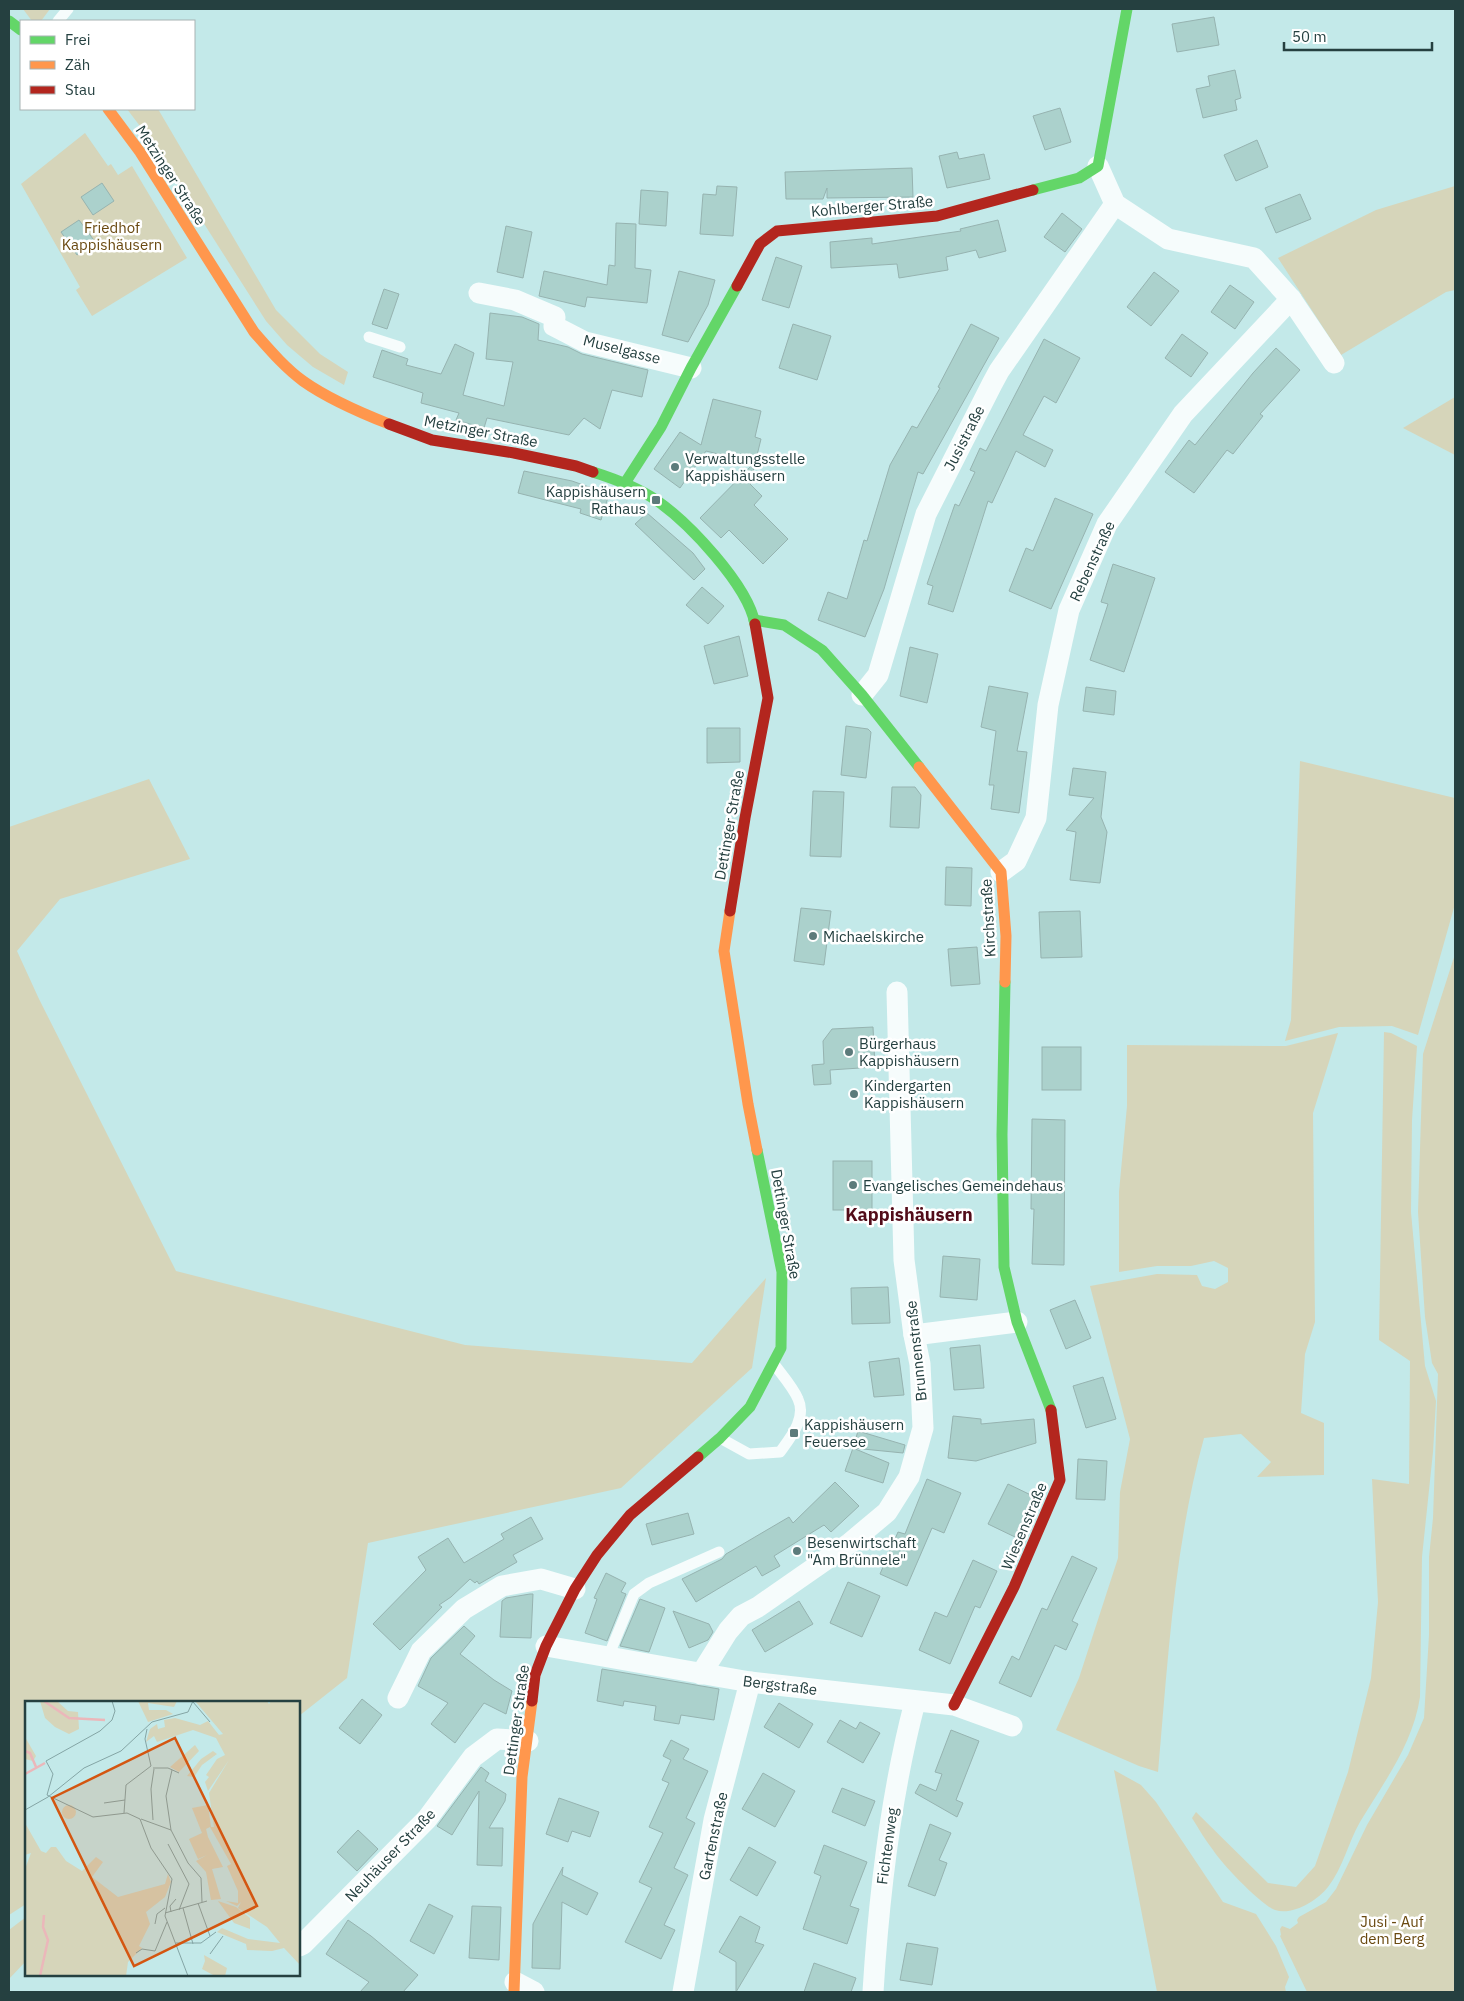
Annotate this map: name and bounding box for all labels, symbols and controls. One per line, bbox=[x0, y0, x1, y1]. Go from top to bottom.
legend bbox=[20, 20, 195, 110]
scale bar bbox=[1284, 20, 1432, 52]
text: 50 m bbox=[1292, 27, 1327, 46]
text: Frei bbox=[65, 30, 91, 49]
text: Zäh bbox=[65, 55, 90, 74]
text: Stau bbox=[65, 80, 96, 99]
street label: Metzinger Straße bbox=[132, 121, 210, 229]
street label: Kohlberger Straße bbox=[810, 191, 934, 221]
park label: Friedhof Kappishäusern bbox=[62, 218, 162, 254]
street label: Muselgasse bbox=[581, 330, 663, 368]
street label: Jusistraße bbox=[939, 402, 989, 474]
street label: Metzinger Straße bbox=[423, 411, 539, 451]
place label: Verwaltungsstelle Kappishäusern bbox=[685, 449, 805, 485]
marker: Verwaltungsstelle Kappishäusern bbox=[669, 461, 681, 473]
place label: Kappishäusern Rathaus bbox=[546, 482, 646, 518]
marker: Kappishäusern Rathaus bbox=[650, 494, 662, 506]
street label: Rebenstraße bbox=[1065, 518, 1119, 604]
street label: Dettinger Straße bbox=[710, 769, 748, 881]
street label: Kirchstraße bbox=[976, 878, 1000, 958]
place label: Michaelskirche bbox=[823, 927, 924, 946]
marker: Michaelskirche bbox=[807, 930, 819, 942]
place label: Bürgerhaus Kappishäusern bbox=[859, 1034, 959, 1070]
marker: Bürgerhaus Kappishäusern bbox=[843, 1046, 855, 1058]
place label: Kindergarten Kappishäusern bbox=[864, 1076, 964, 1112]
marker: Kindergarten Kappishäusern bbox=[848, 1088, 860, 1100]
street label: Dettinger Straße bbox=[767, 1168, 805, 1280]
place label: Evangelisches Gemeindehaus bbox=[863, 1176, 1063, 1195]
marker: Evangelisches Gemeindehaus bbox=[847, 1179, 859, 1191]
district label: Kappishäusern bbox=[845, 1203, 973, 1226]
street label: Brunnenstraße bbox=[901, 1300, 931, 1402]
place label: Kappishäusern Feuersee bbox=[804, 1415, 904, 1451]
marker: Kappishäusern Feuersee bbox=[788, 1427, 800, 1439]
street label: Wiesenstraße bbox=[997, 1479, 1051, 1573]
place label: Besenwirtschaft "Am Brünnele" bbox=[807, 1533, 917, 1569]
marker: Besenwirtschaft "Am Brünnele" bbox=[791, 1545, 803, 1557]
street label: Dettinger Straße bbox=[499, 1664, 533, 1776]
street label: Bergstraße bbox=[742, 1671, 818, 1699]
inset map bbox=[25, 1701, 300, 1976]
street label: Gartenstraße bbox=[694, 1790, 732, 1882]
street label: Neuhäuser Straße bbox=[341, 1804, 439, 1906]
street label: Fichtenweg bbox=[872, 1806, 902, 1886]
park label: Jusi - Auf dem Berg bbox=[1360, 1912, 1424, 1948]

